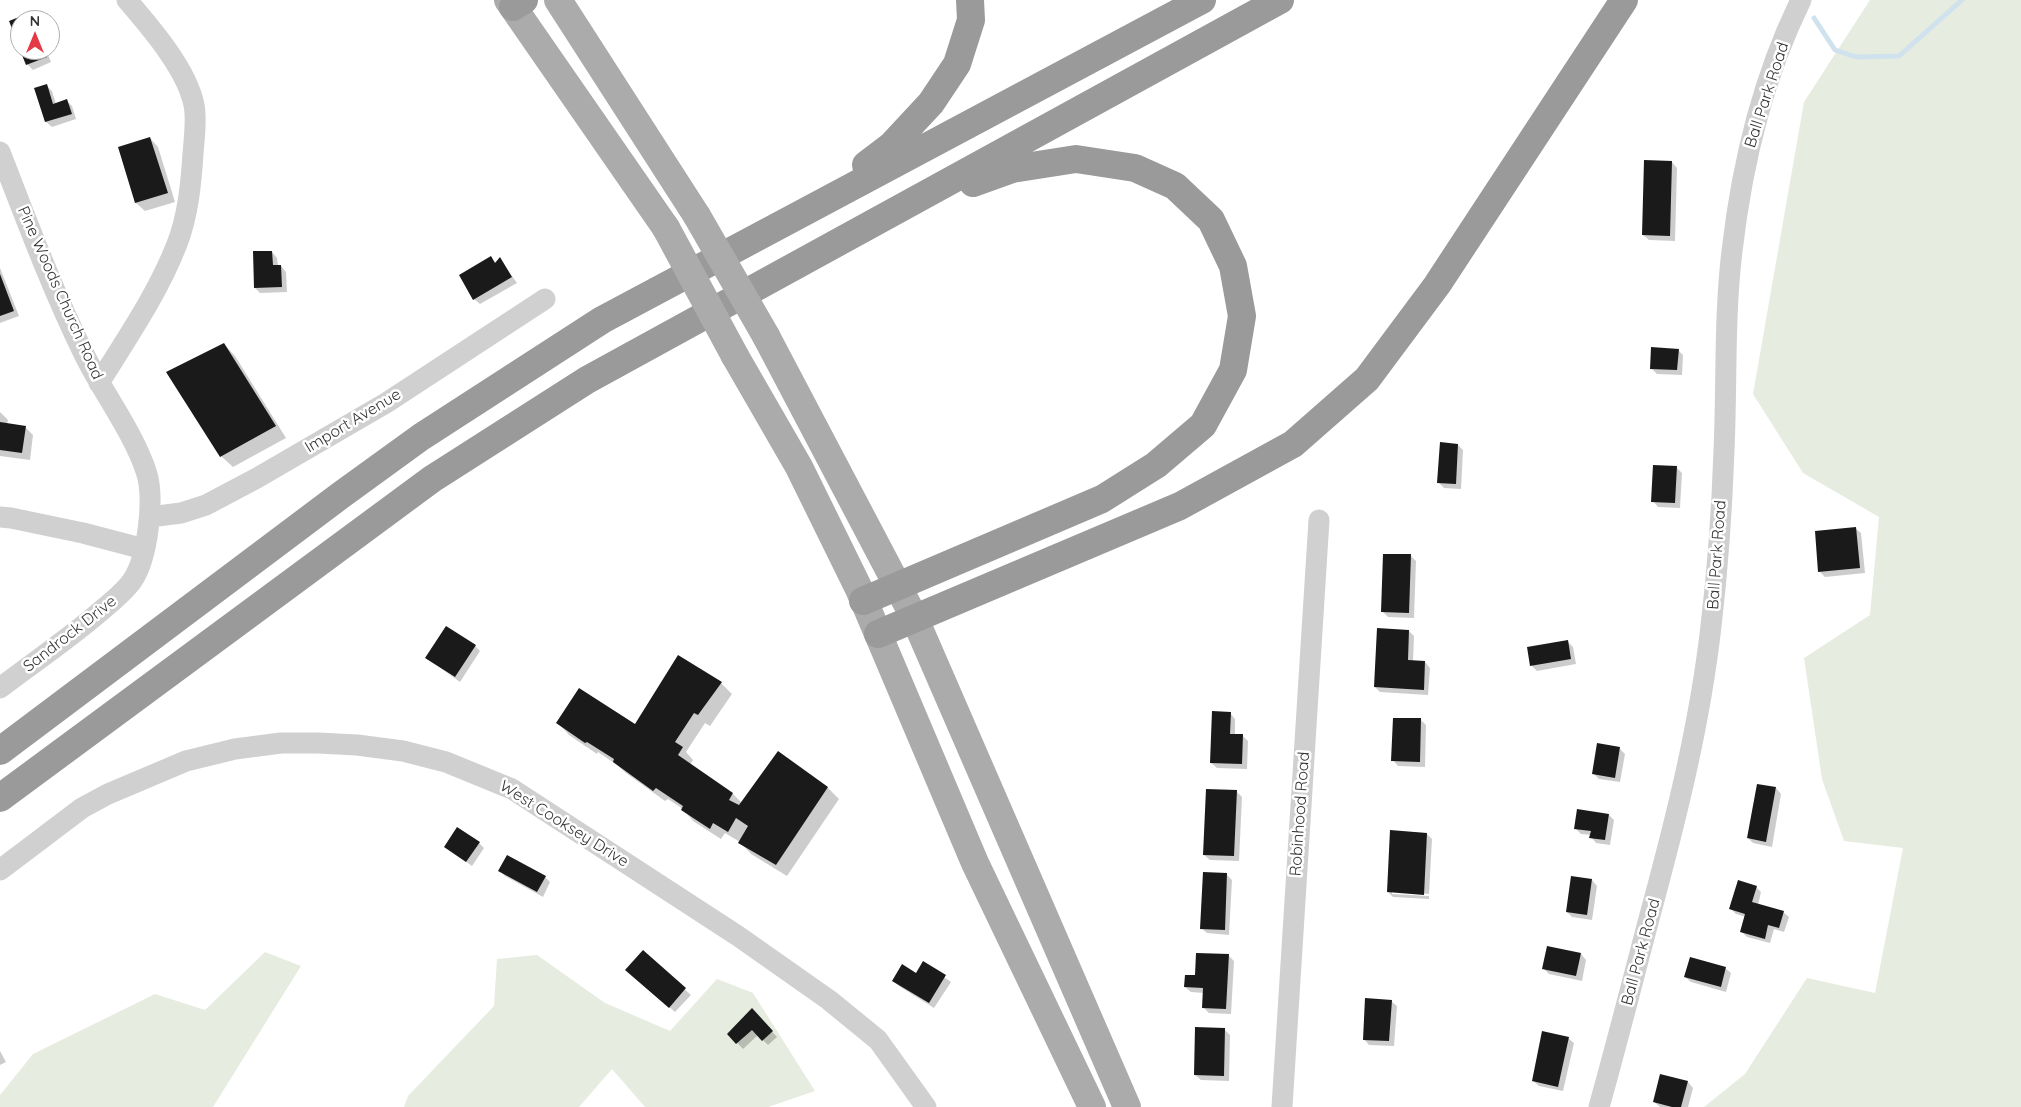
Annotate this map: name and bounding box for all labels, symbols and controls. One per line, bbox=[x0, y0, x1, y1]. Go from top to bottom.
north arrow bbox=[10, 10, 60, 60]
text: N bbox=[30, 12, 40, 30]
street label: Ball Park Road bbox=[1741, 40, 1793, 150]
street label: Pine Woods Church Road bbox=[13, 203, 107, 383]
street label: Import Avenue bbox=[302, 385, 404, 457]
street label: Ball Park Road bbox=[1704, 500, 1730, 610]
street label: Sandrock Drive bbox=[20, 592, 120, 676]
street label: Robinhood Road bbox=[1286, 751, 1314, 877]
street label: West Cooksey Drive bbox=[496, 777, 632, 871]
street label: Ball Park Road bbox=[1618, 896, 1664, 1008]

